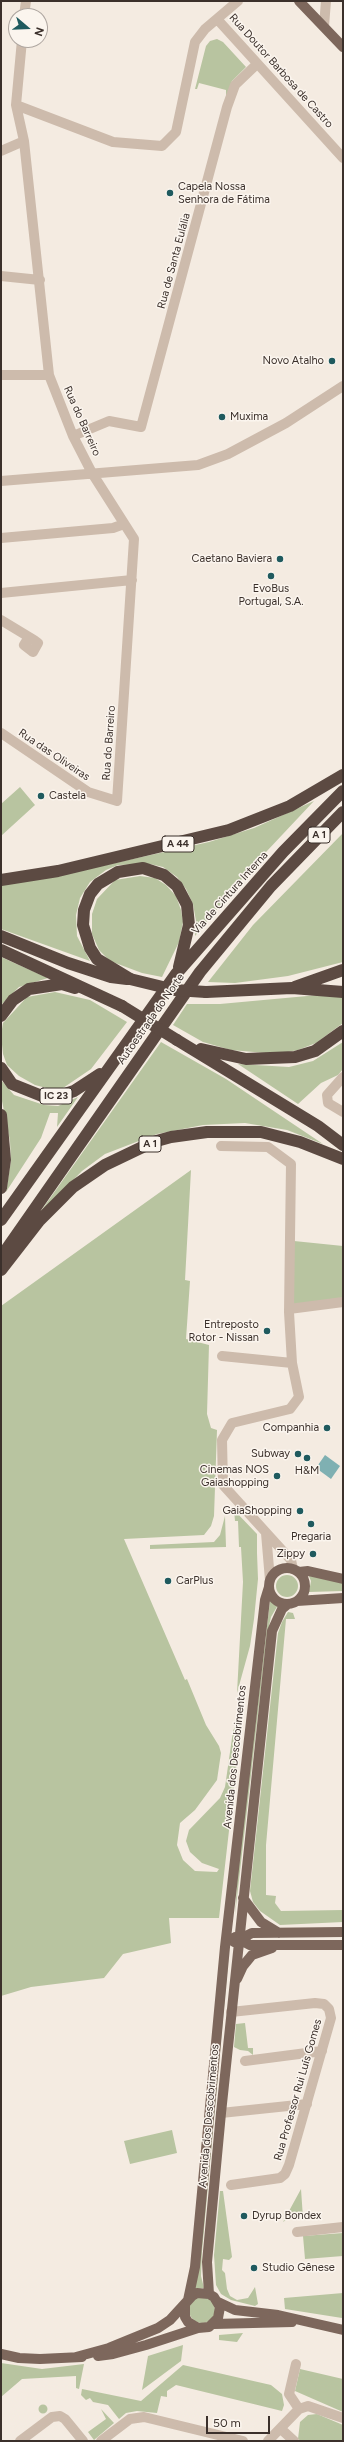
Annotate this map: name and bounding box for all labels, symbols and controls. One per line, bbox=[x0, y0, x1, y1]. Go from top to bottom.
north arrow bbox=[8, 8, 48, 48]
street label: Rua Doutor Barbosa de Castro bbox=[226, 11, 336, 131]
text: N bbox=[31, 26, 46, 38]
place label: Capela Nossa Senhora de Fátima bbox=[178, 180, 270, 206]
marker: Capela Nossa Senhora de Fátima bbox=[165, 188, 175, 198]
street label: Rua de Santa Eulália bbox=[155, 212, 193, 310]
place label: Novo Atalho bbox=[262, 354, 324, 368]
marker: Novo Atalho bbox=[327, 356, 337, 366]
street label: Rua do Barreiro bbox=[61, 384, 103, 458]
place label: Muxima bbox=[230, 410, 268, 424]
marker: Muxima bbox=[217, 412, 227, 422]
place label: Caetano Baviera bbox=[192, 552, 272, 566]
marker: Caetano Baviera bbox=[275, 554, 285, 564]
marker: EvoBus Portugal, S.A. bbox=[266, 571, 276, 581]
place label: EvoBus Portugal, S.A. bbox=[238, 582, 304, 608]
street label: Rua do Barreiro bbox=[100, 705, 118, 781]
street label: Rua das Oliveiras bbox=[16, 726, 92, 784]
place label: Castela bbox=[49, 789, 86, 803]
marker: Castela bbox=[36, 791, 46, 801]
road number: A 1 bbox=[308, 827, 330, 843]
road number: A 44 bbox=[162, 836, 194, 852]
street label: Via de Cintura Interna bbox=[189, 849, 271, 937]
street label: Autoestrada do Norte bbox=[115, 971, 187, 1067]
road number: IC 23 bbox=[40, 1088, 72, 1104]
road number: A 1 bbox=[139, 1136, 161, 1152]
place label: Entreposto Rotor - Nissan bbox=[188, 1318, 259, 1344]
marker: Entreposto Rotor - Nissan bbox=[262, 1326, 272, 1336]
place label: Companhia bbox=[263, 1421, 319, 1435]
marker: Companhia bbox=[322, 1423, 332, 1433]
place label: Subway bbox=[251, 1447, 290, 1461]
marker: Subway bbox=[293, 1449, 303, 1459]
marker: H&M bbox=[302, 1453, 312, 1463]
place label: Cinemas NOS Gaiashopping bbox=[200, 1463, 269, 1489]
place label: H&M bbox=[295, 1464, 319, 1478]
marker: Cinemas NOS Gaiashopping bbox=[272, 1471, 282, 1481]
place label: GaiaShopping bbox=[222, 1504, 292, 1518]
marker: GaiaShopping bbox=[295, 1506, 305, 1516]
marker: Pregaria bbox=[306, 1519, 316, 1529]
place label: Pregaria bbox=[291, 1530, 331, 1544]
place label: Zippy bbox=[277, 1547, 305, 1561]
marker: Zippy bbox=[308, 1549, 318, 1559]
place label: CarPlus bbox=[176, 1574, 213, 1588]
marker: CarPlus bbox=[163, 1576, 173, 1586]
street label: Avenida dos Descobrimentos bbox=[221, 1685, 249, 1829]
street label: Rua Professor Rui Luís Gomes bbox=[271, 2018, 325, 2162]
street label: Avenida dos Descobrimentos bbox=[196, 2044, 222, 2188]
place label: Dyrup Bondex bbox=[252, 2209, 321, 2223]
marker: Dyrup Bondex bbox=[239, 2211, 249, 2221]
place label: Studio Gênese bbox=[262, 2261, 335, 2275]
marker: Studio Gênese bbox=[249, 2263, 259, 2273]
scale bar bbox=[208, 2408, 272, 2434]
text: 50 m bbox=[213, 2416, 241, 2430]

